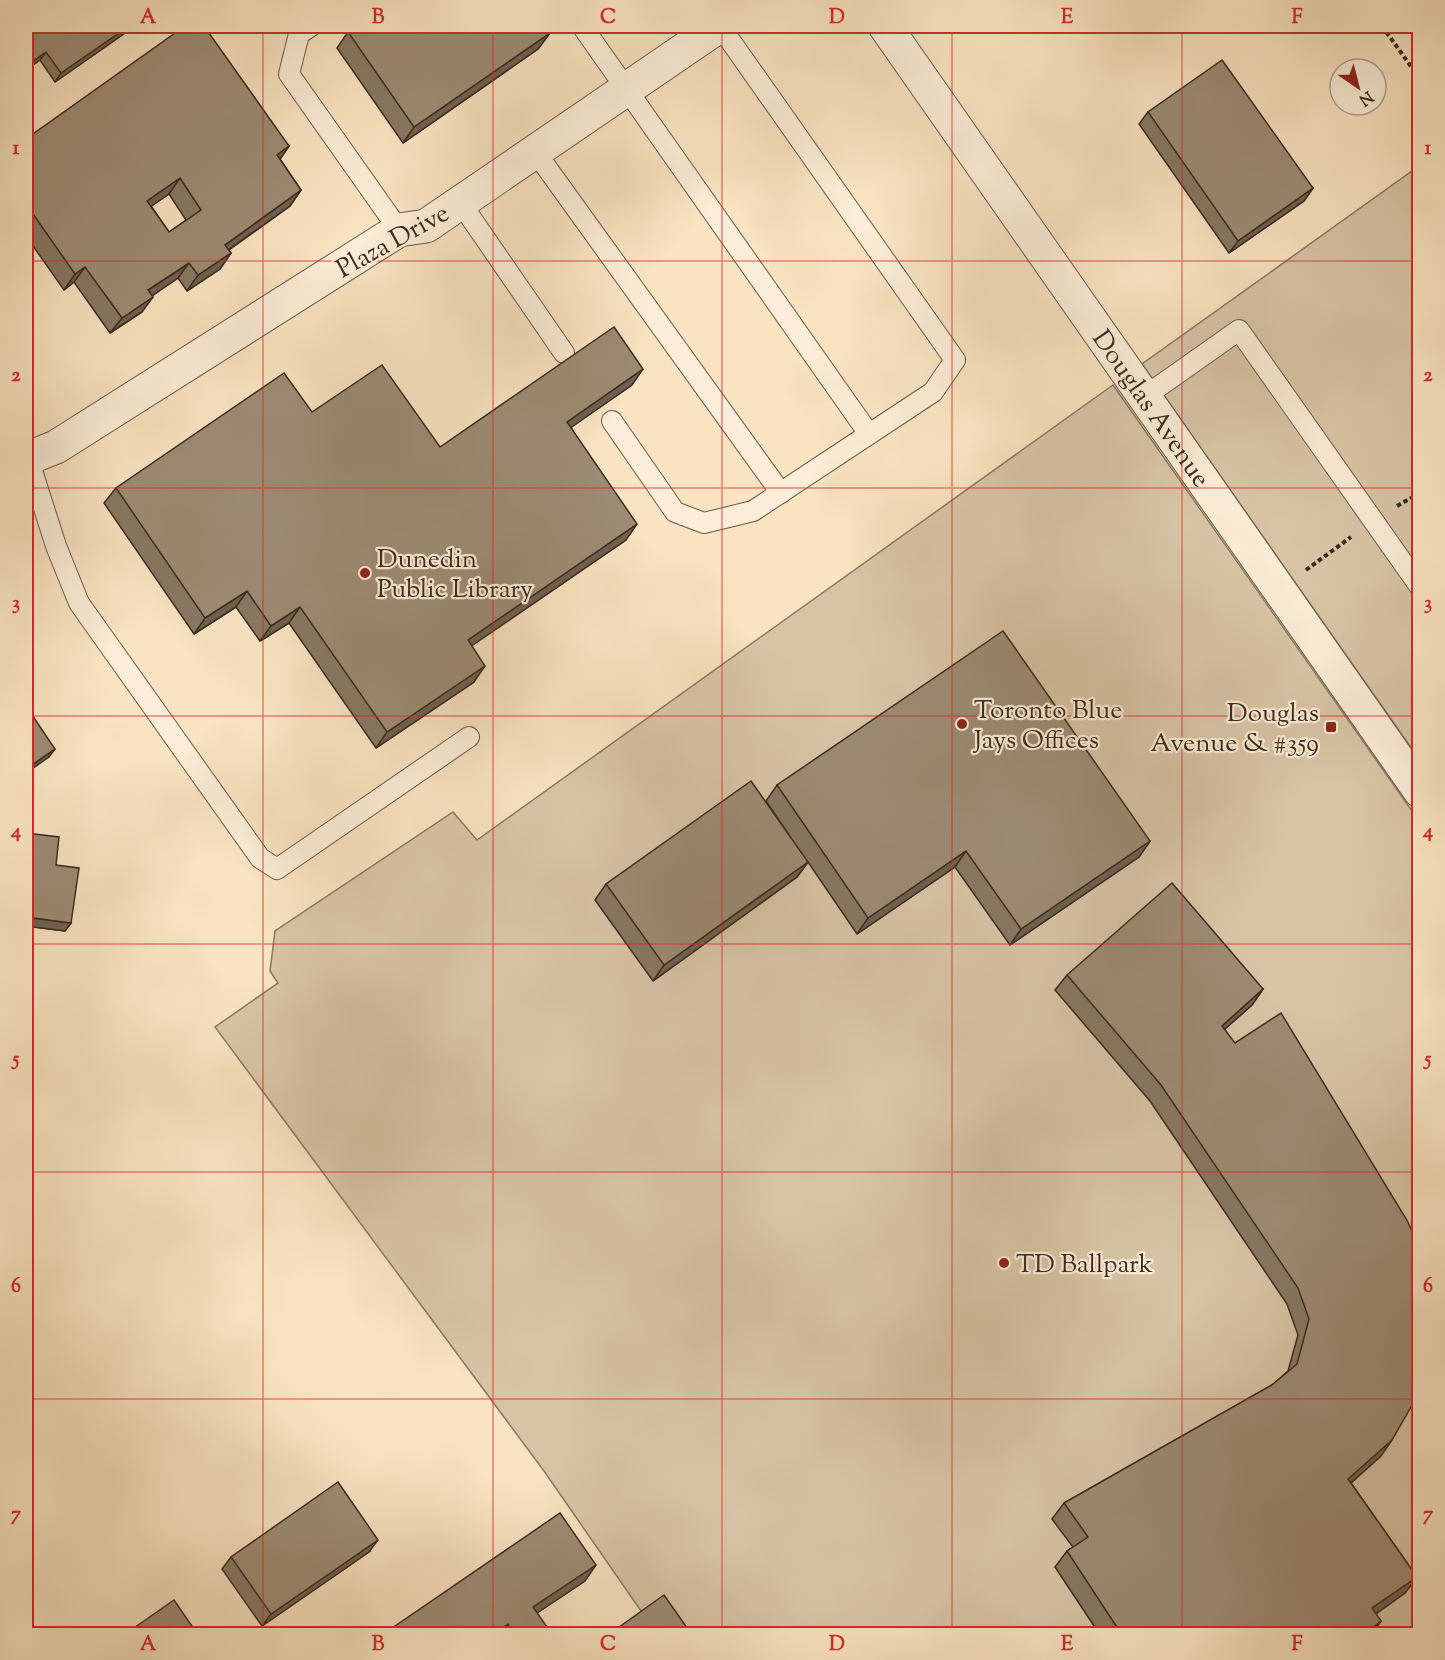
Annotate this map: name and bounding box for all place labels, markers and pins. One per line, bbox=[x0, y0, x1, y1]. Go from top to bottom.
place label: Dunedin Public Library bbox=[377, 542, 533, 609]
marker: Dunedin Public Library bbox=[358, 566, 372, 580]
place label: Toronto Blue Jays Offices bbox=[972, 693, 1122, 760]
place label: Douglas Avenue & #359 bbox=[1151, 696, 1319, 763]
marker: Toronto Blue Jays Offices bbox=[955, 717, 969, 731]
marker: Douglas Avenue & #359 bbox=[1324, 720, 1338, 734]
place label: TD Ballpark bbox=[1016, 1247, 1153, 1284]
marker: TD Ballpark bbox=[997, 1256, 1011, 1270]

